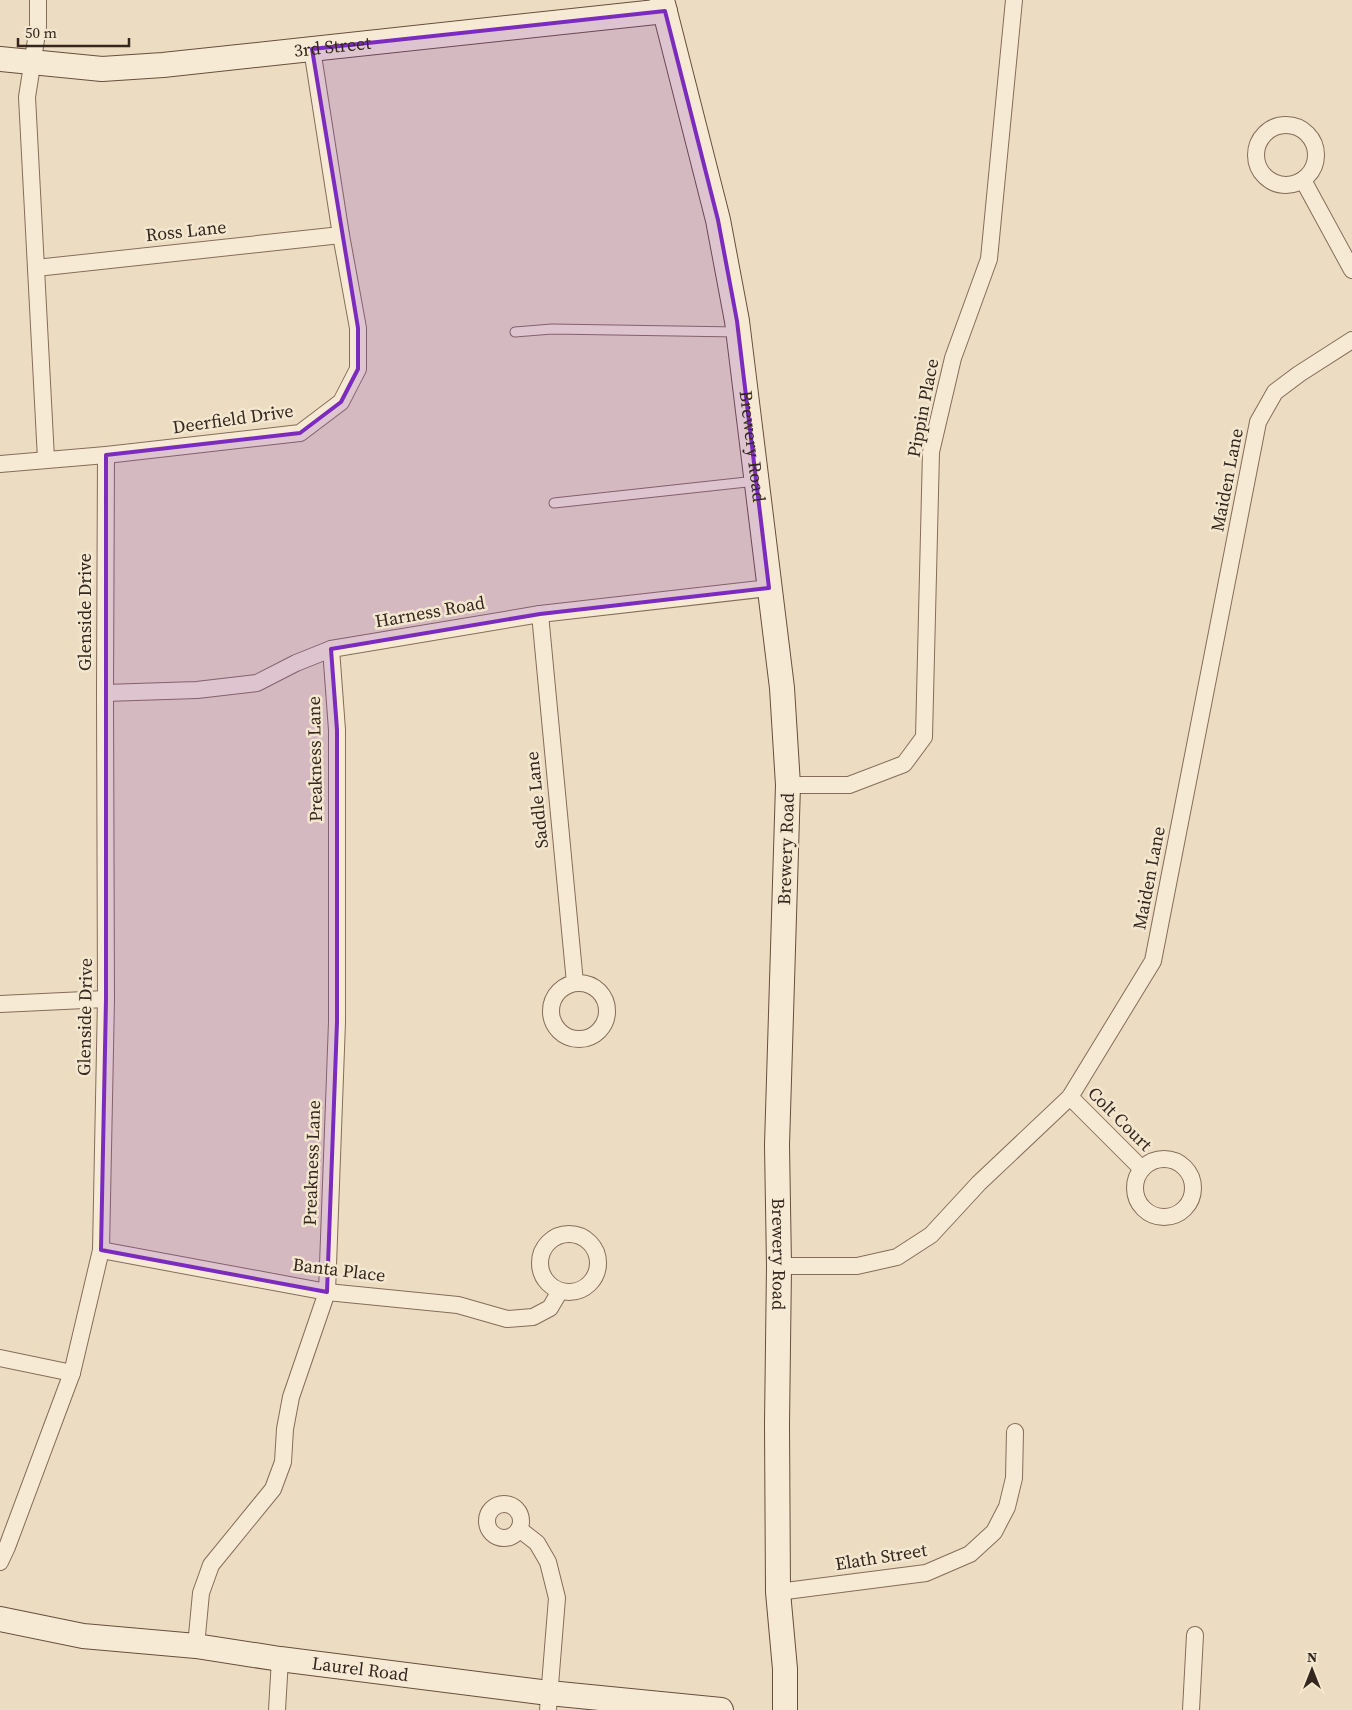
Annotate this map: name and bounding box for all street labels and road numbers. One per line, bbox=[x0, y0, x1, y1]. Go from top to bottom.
street label: 3rd Street bbox=[293, 30, 372, 63]
street label: Ross Lane bbox=[144, 214, 228, 247]
street label: Pippin Place bbox=[901, 356, 944, 459]
street label: Brewery Road bbox=[734, 389, 772, 504]
street label: Deerfield Drive bbox=[171, 398, 295, 439]
street label: Maiden Lane bbox=[1204, 426, 1249, 534]
street label: Glenside Drive bbox=[72, 553, 97, 671]
street label: Harness Road bbox=[373, 590, 487, 633]
street label: Preakness Lane bbox=[301, 696, 328, 822]
street label: Saddle Lane bbox=[519, 750, 554, 850]
street label: Brewery Road bbox=[771, 792, 800, 906]
street label: Maiden Lane bbox=[1126, 824, 1171, 932]
street label: Glenside Drive bbox=[71, 958, 98, 1076]
street label: Colt Court bbox=[1083, 1081, 1158, 1157]
street label: Preakness Lane bbox=[297, 1100, 326, 1226]
street label: Brewery Road bbox=[766, 1198, 792, 1310]
street label: Banta Place bbox=[291, 1251, 387, 1288]
street label: Elath Street bbox=[833, 1537, 929, 1576]
street label: Laurel Road bbox=[310, 1650, 410, 1687]

